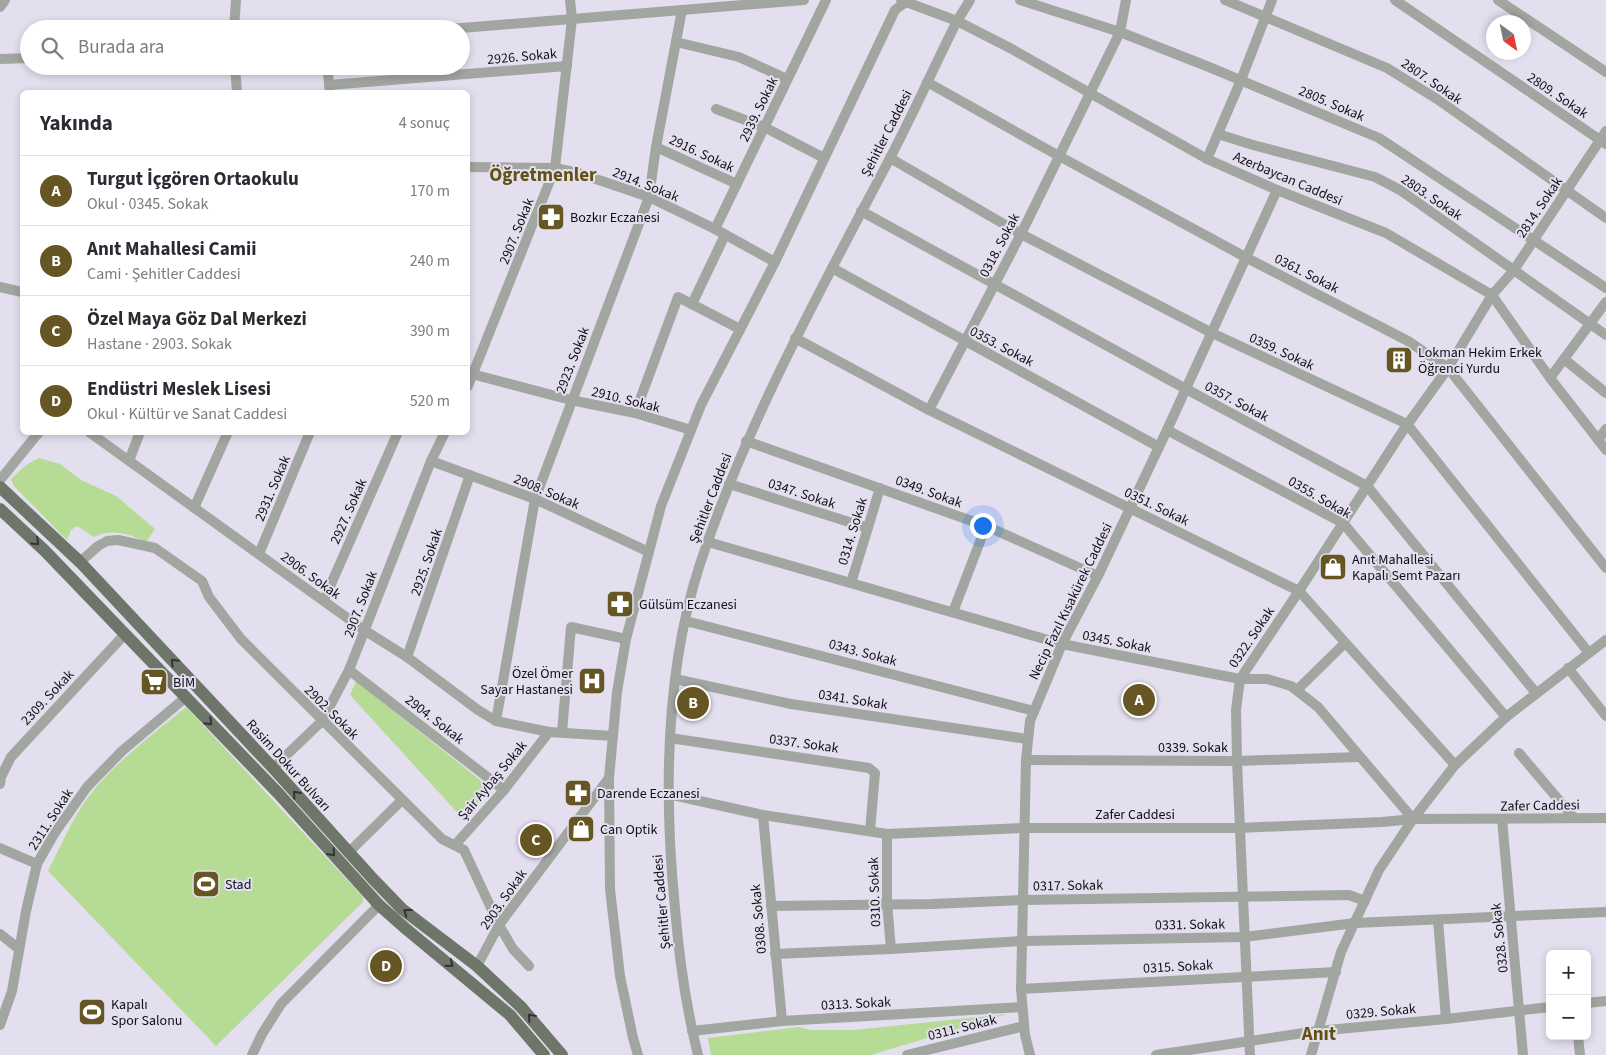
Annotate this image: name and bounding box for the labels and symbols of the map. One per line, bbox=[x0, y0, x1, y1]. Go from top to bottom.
north arrow bbox=[1486, 15, 1531, 60]
street label: 2926. Sokak bbox=[486, 44, 558, 70]
street label: 2807. Sokak bbox=[1397, 54, 1466, 110]
street label: 2809. Sokak bbox=[1523, 68, 1592, 124]
street label: 2939. Sokak bbox=[735, 74, 783, 145]
street label: 2805. Sokak bbox=[1295, 81, 1368, 127]
street label: Şehitler Caddesi bbox=[856, 86, 917, 180]
street label: 2916. Sokak bbox=[666, 130, 738, 178]
street label: Azerbaycan Caddesi bbox=[1230, 147, 1345, 211]
district label: Öğretmenler bbox=[489, 162, 597, 189]
street label: 2914. Sokak bbox=[609, 163, 682, 207]
street label: 2803. Sokak bbox=[1397, 170, 1466, 226]
street label: 2814. Sokak bbox=[1512, 173, 1568, 242]
street label: 2907. Sokak bbox=[495, 195, 539, 268]
pharmacy icon: Bozkır Eczanesi bbox=[536, 202, 566, 232]
place label: Bozkır Eczanesi bbox=[570, 208, 660, 228]
street label: 0318. Sokak bbox=[975, 210, 1025, 281]
street label: 0361. Sokak bbox=[1271, 249, 1342, 299]
street label: 0353. Sokak bbox=[966, 322, 1037, 372]
street label: 2923. Sokak bbox=[551, 324, 595, 397]
street label: 0359. Sokak bbox=[1246, 328, 1318, 376]
place label: Lokman Hekim Erkek Öğrenci Yurdu bbox=[1418, 343, 1542, 379]
building icon: Lokman Hekim Erkek Öğrenci Yurdu bbox=[1384, 345, 1414, 375]
street label: 0357. Sokak bbox=[1201, 377, 1272, 427]
street label: 2910. Sokak bbox=[589, 382, 662, 418]
street label: Şehitler Caddesi bbox=[685, 450, 737, 546]
street label: 2931. Sokak bbox=[250, 452, 296, 525]
street label: 2908. Sokak bbox=[510, 469, 583, 515]
street label: 0349. Sokak bbox=[892, 471, 965, 513]
street label: 0355. Sokak bbox=[1284, 472, 1355, 524]
street label: 0347. Sokak bbox=[765, 474, 838, 514]
street label: 2927. Sokak bbox=[326, 475, 372, 547]
street label: 0351. Sokak bbox=[1121, 483, 1192, 531]
street label: 0314. Sokak bbox=[833, 495, 873, 568]
your location bbox=[970, 513, 996, 539]
street label: Necip Fazıl Kısakürek Caddesi bbox=[1024, 519, 1118, 683]
street label: 2925. Sokak bbox=[406, 526, 448, 599]
one-way arrow bbox=[30, 536, 39, 545]
street label: 2906. Sokak bbox=[276, 547, 345, 604]
place label: Anıt Mahallesi Kapalı Semt Pazarı bbox=[1352, 550, 1461, 586]
shop icon: Anıt Mahallesi Kapalı Semt Pazarı bbox=[1318, 552, 1348, 582]
street label: 2907. Sokak bbox=[339, 568, 383, 641]
pharmacy icon: Gülsüm Eczanesi bbox=[605, 589, 635, 619]
place label: Gülsüm Eczanesi bbox=[639, 595, 737, 615]
street label: 0322. Sokak bbox=[1224, 603, 1280, 672]
street label: 0345. Sokak bbox=[1081, 625, 1153, 658]
street label: 0343. Sokak bbox=[826, 634, 899, 672]
one-way arrow bbox=[171, 659, 180, 668]
place label: Özel Ömer Sayar Hastanesi bbox=[480, 664, 573, 700]
street label: 2309. Sokak bbox=[17, 665, 79, 730]
hospital icon: Özel Ömer Sayar Hastanesi bbox=[577, 666, 607, 696]
supermarket icon: BİM bbox=[139, 667, 169, 697]
place label: BİM bbox=[173, 673, 195, 693]
street label: 2902. Sokak bbox=[299, 681, 363, 745]
pin: A bbox=[1123, 681, 1155, 719]
pin: B bbox=[677, 684, 709, 722]
street label: 0341. Sokak bbox=[817, 685, 889, 715]
street label: 2904. Sokak bbox=[401, 690, 468, 749]
street label: Rasim Dokur Bulvarı bbox=[241, 715, 335, 816]
one-way arrow bbox=[203, 716, 212, 725]
street label: 0337. Sokak bbox=[768, 729, 840, 759]
street label: Şair Aybaş Sokak bbox=[453, 736, 532, 825]
street label: 0339. Sokak bbox=[1158, 738, 1228, 758]
pharmacy icon: Darende Eczanesi bbox=[563, 778, 593, 808]
place label: Darende Eczanesi bbox=[597, 784, 700, 804]
street label: 2311. Sokak bbox=[23, 785, 78, 854]
one-way arrow bbox=[293, 790, 302, 799]
street label: Zafer Caddesi bbox=[1500, 795, 1580, 817]
street label: Zafer Caddesi bbox=[1095, 805, 1175, 825]
shop icon: Can Optik bbox=[566, 814, 596, 844]
place label: Can Optik bbox=[600, 820, 658, 840]
pin: C bbox=[520, 821, 552, 859]
one-way arrow bbox=[327, 847, 336, 856]
street label: Şehitler Caddesi bbox=[648, 854, 676, 950]
street label: 0310. Sokak bbox=[864, 857, 886, 927]
street label: 2903. Sokak bbox=[476, 865, 532, 934]
sports icon: Stad bbox=[191, 869, 221, 899]
place label: Stad bbox=[225, 875, 251, 895]
street label: 0317. Sokak bbox=[1033, 875, 1103, 897]
street label: 0308. Sokak bbox=[746, 883, 772, 955]
street label: 0328. Sokak bbox=[1486, 902, 1514, 974]
one-way arrow bbox=[404, 910, 413, 918]
street label: 0331. Sokak bbox=[1155, 914, 1225, 936]
pin: D bbox=[370, 947, 402, 985]
street label: 0315. Sokak bbox=[1143, 955, 1214, 979]
one-way arrow bbox=[445, 959, 454, 968]
street label: 0313. Sokak bbox=[821, 992, 892, 1016]
place label: Kapalı Spor Salonu bbox=[111, 995, 182, 1031]
sports icon: Kapalı Spor Salonu bbox=[77, 997, 107, 1027]
street label: 0329. Sokak bbox=[1345, 999, 1417, 1025]
street label: 0311. Sokak bbox=[926, 1010, 999, 1046]
one-way arrow bbox=[527, 1014, 536, 1023]
district label: Anıt bbox=[1301, 1021, 1336, 1048]

